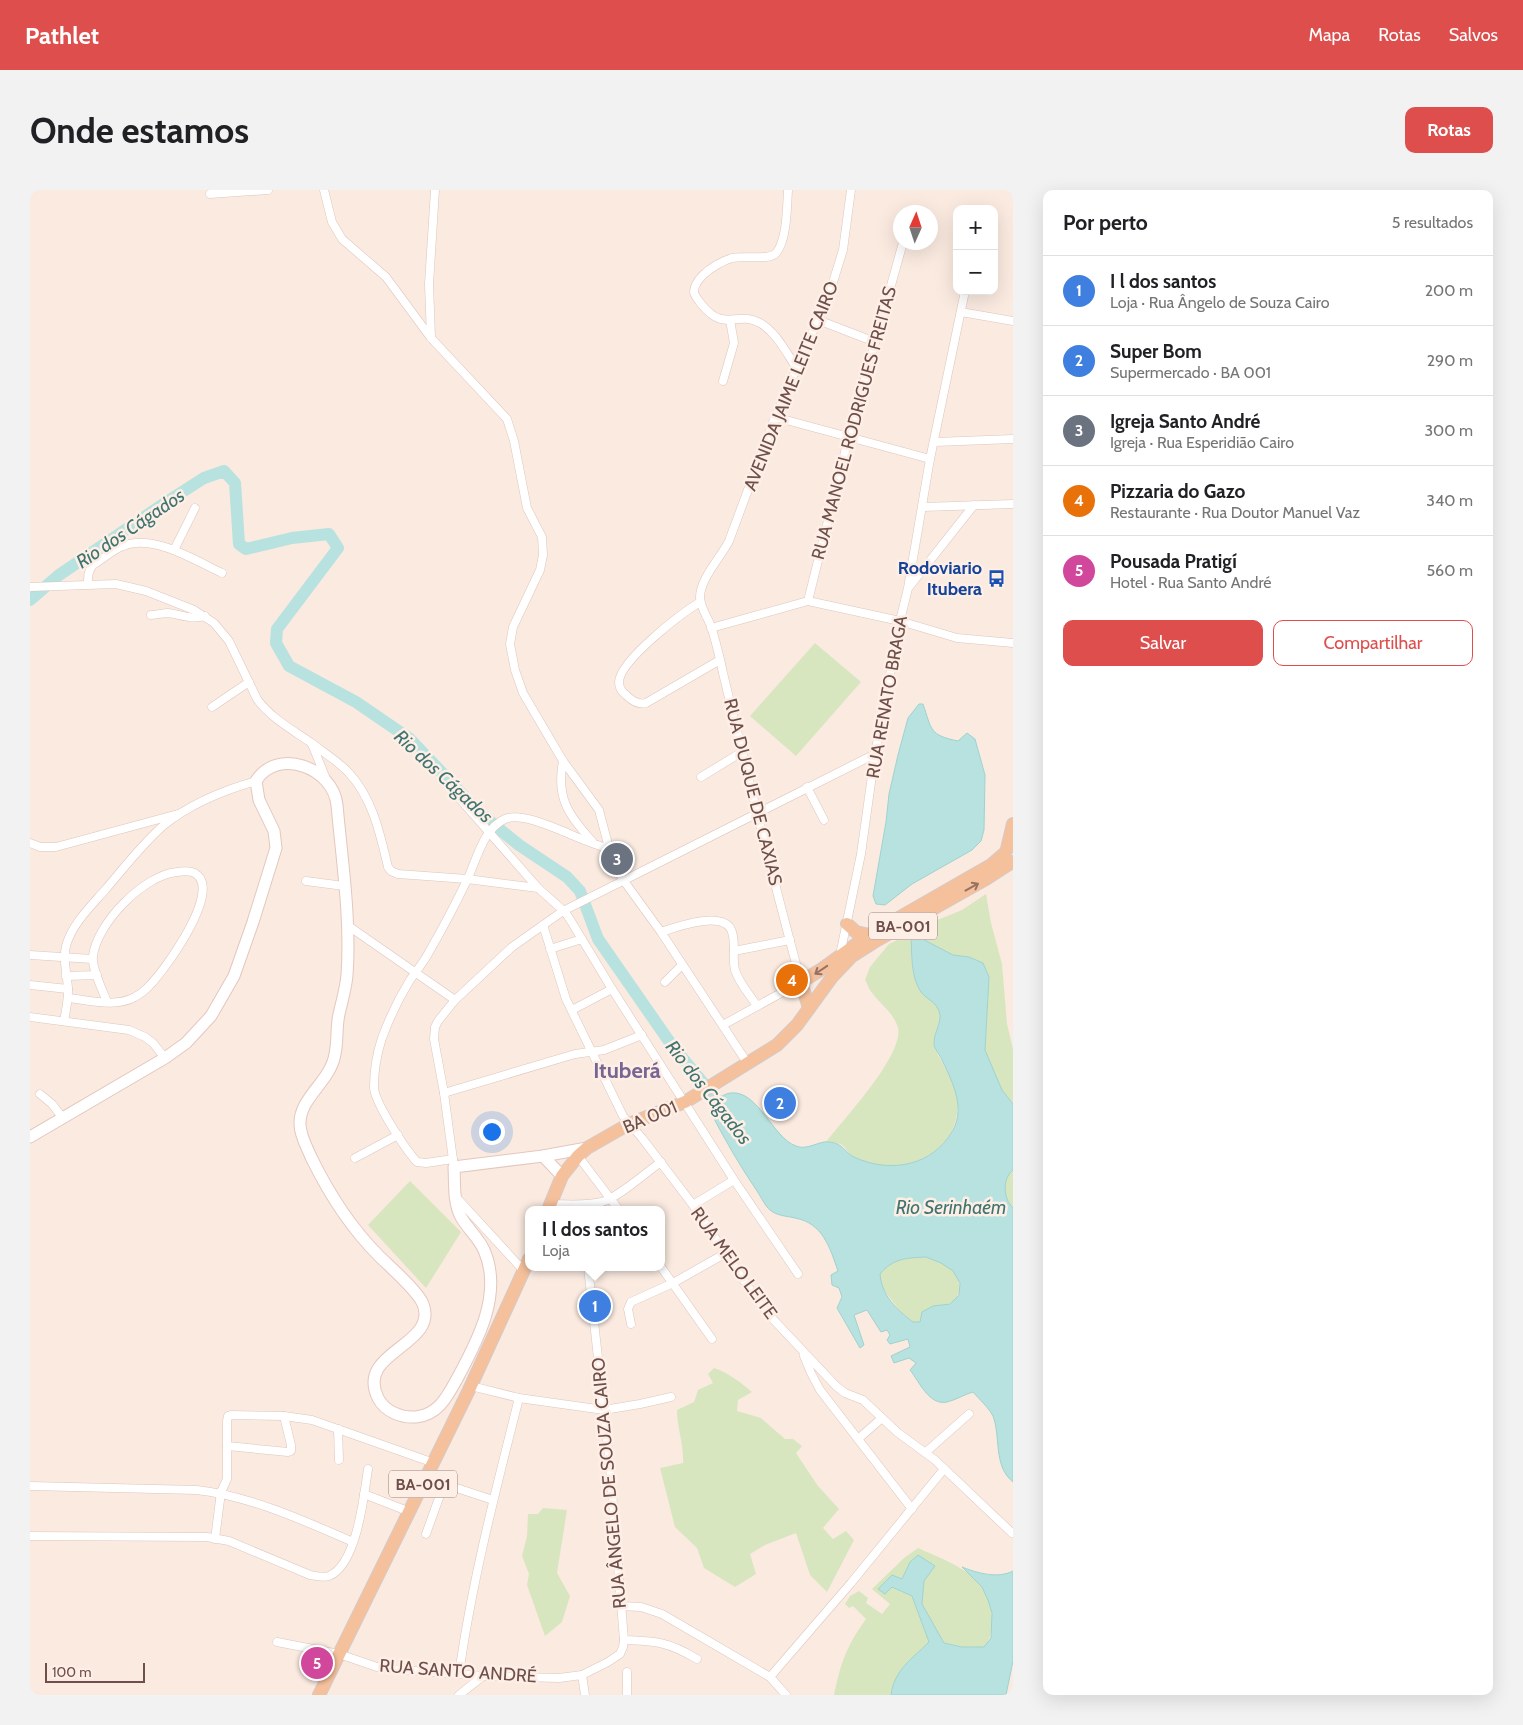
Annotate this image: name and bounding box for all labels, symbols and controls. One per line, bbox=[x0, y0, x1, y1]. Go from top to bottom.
text: Pathlet bbox=[25, 21, 99, 50]
text: Mapa bbox=[1308, 24, 1350, 46]
text: Rotas bbox=[1378, 24, 1421, 46]
text: Salvos bbox=[1449, 24, 1498, 46]
button: Rotas bbox=[1405, 107, 1493, 153]
text: Onde estamos bbox=[30, 109, 249, 152]
north arrow bbox=[893, 205, 938, 250]
map controls bbox=[953, 205, 998, 295]
button: + bbox=[953, 205, 998, 250]
text: Por perto bbox=[1063, 210, 1148, 235]
text: 5 resultados bbox=[1392, 213, 1473, 232]
button: − bbox=[953, 250, 998, 295]
text: I l dos santos bbox=[1110, 270, 1216, 293]
street label: AVENIDA JAIME LEITE CAIRO bbox=[739, 278, 843, 494]
text: 1 bbox=[1076, 281, 1082, 300]
text: 200 m bbox=[1425, 281, 1473, 300]
street label: RUA MANOEL RODRIGUES FREITAS bbox=[807, 284, 901, 562]
text: Loja · Rua Ângelo de Souza Cairo bbox=[1110, 293, 1330, 312]
text: Super Bom bbox=[1110, 340, 1202, 363]
text: 2 bbox=[1075, 351, 1083, 370]
text: 290 m bbox=[1427, 351, 1473, 370]
text: Supermercado · BA 001 bbox=[1110, 363, 1271, 382]
text: Igreja Santo André bbox=[1110, 410, 1260, 433]
text: 3 bbox=[1075, 421, 1083, 440]
text: 300 m bbox=[1424, 421, 1473, 440]
text: Igreja · Rua Esperidião Cairo bbox=[1110, 433, 1294, 452]
text: Pizzaria do Gazo bbox=[1110, 480, 1245, 503]
water label: Rio dos Cágados bbox=[72, 484, 189, 573]
text: 4 bbox=[1074, 491, 1084, 510]
text: 340 m bbox=[1426, 491, 1473, 510]
text: Restaurante · Rua Doutor Manuel Vaz bbox=[1110, 503, 1360, 522]
text: Pousada Pratigí bbox=[1110, 550, 1237, 573]
place label: Rodoviario Itubera bbox=[898, 557, 982, 600]
text: 5 bbox=[1075, 561, 1083, 580]
text: 560 m bbox=[1426, 561, 1473, 580]
bus stop icon: Rodoviario Itubera bbox=[986, 568, 1006, 588]
text: Hotel · Rua Santo André bbox=[1110, 573, 1271, 592]
street label: RUA RENATO BRAGA bbox=[862, 614, 912, 780]
button: Salvar bbox=[1063, 620, 1263, 666]
button: Compartilhar bbox=[1273, 620, 1473, 666]
street label: RUA DUQUE DE CAXIAS bbox=[719, 696, 787, 888]
water label: Rio dos Cágados bbox=[390, 725, 498, 828]
pin: 3 bbox=[601, 840, 633, 878]
one-way arrow bbox=[965, 882, 980, 892]
road number: BA-001 bbox=[869, 912, 937, 939]
pin: 4 bbox=[776, 961, 808, 999]
one-way arrow bbox=[814, 965, 828, 975]
water label: Rio dos Cágados bbox=[661, 1036, 756, 1149]
district label: Ituberá bbox=[593, 1057, 661, 1084]
pin: 2 bbox=[764, 1084, 796, 1122]
street label: BA 001 bbox=[620, 1096, 680, 1138]
your location bbox=[479, 1119, 505, 1145]
water label: Rio Serinhaém bbox=[896, 1196, 1006, 1219]
street label: RUA MELO LEITE bbox=[686, 1203, 782, 1323]
popup bbox=[525, 1206, 665, 1271]
text: I l dos santos bbox=[542, 1218, 648, 1241]
text: Loja bbox=[542, 1241, 570, 1260]
pin: 1 bbox=[579, 1287, 611, 1325]
street label: RUA ÂNGELO DE SOUZA CAIRO bbox=[587, 1356, 631, 1609]
road number: BA-001 bbox=[389, 1470, 457, 1498]
pin: 5 bbox=[301, 1644, 333, 1682]
street label: RUA SANTO ANDRÉ bbox=[379, 1655, 537, 1687]
scale bar bbox=[45, 1660, 145, 1683]
text: 100 m bbox=[52, 1663, 92, 1681]

